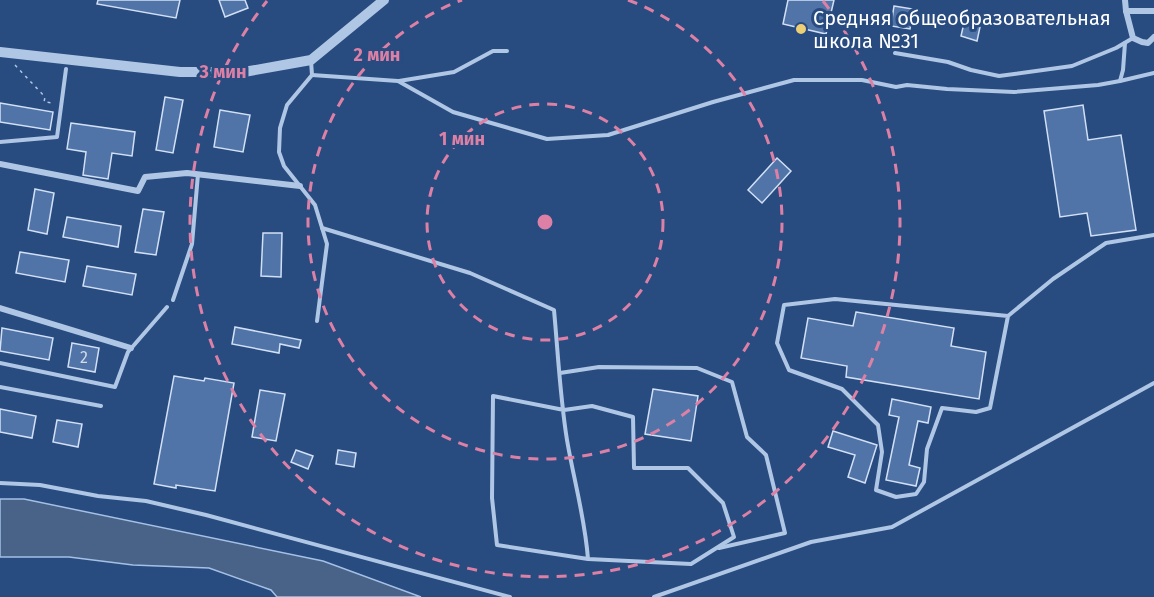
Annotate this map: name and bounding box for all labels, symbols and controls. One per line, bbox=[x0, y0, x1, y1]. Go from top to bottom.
place label: Средняя общеобразовательная школа №31 bbox=[813, 6, 1111, 53]
marker: Средняя общеобразовательная школа №31 bbox=[794, 22, 808, 36]
text: 2 мин bbox=[354, 44, 400, 66]
text: 3 мин bbox=[199, 61, 246, 83]
text: 1 мин bbox=[439, 128, 485, 150]
centre of rings bbox=[535, 212, 555, 232]
house number: 2 bbox=[80, 348, 88, 367]

